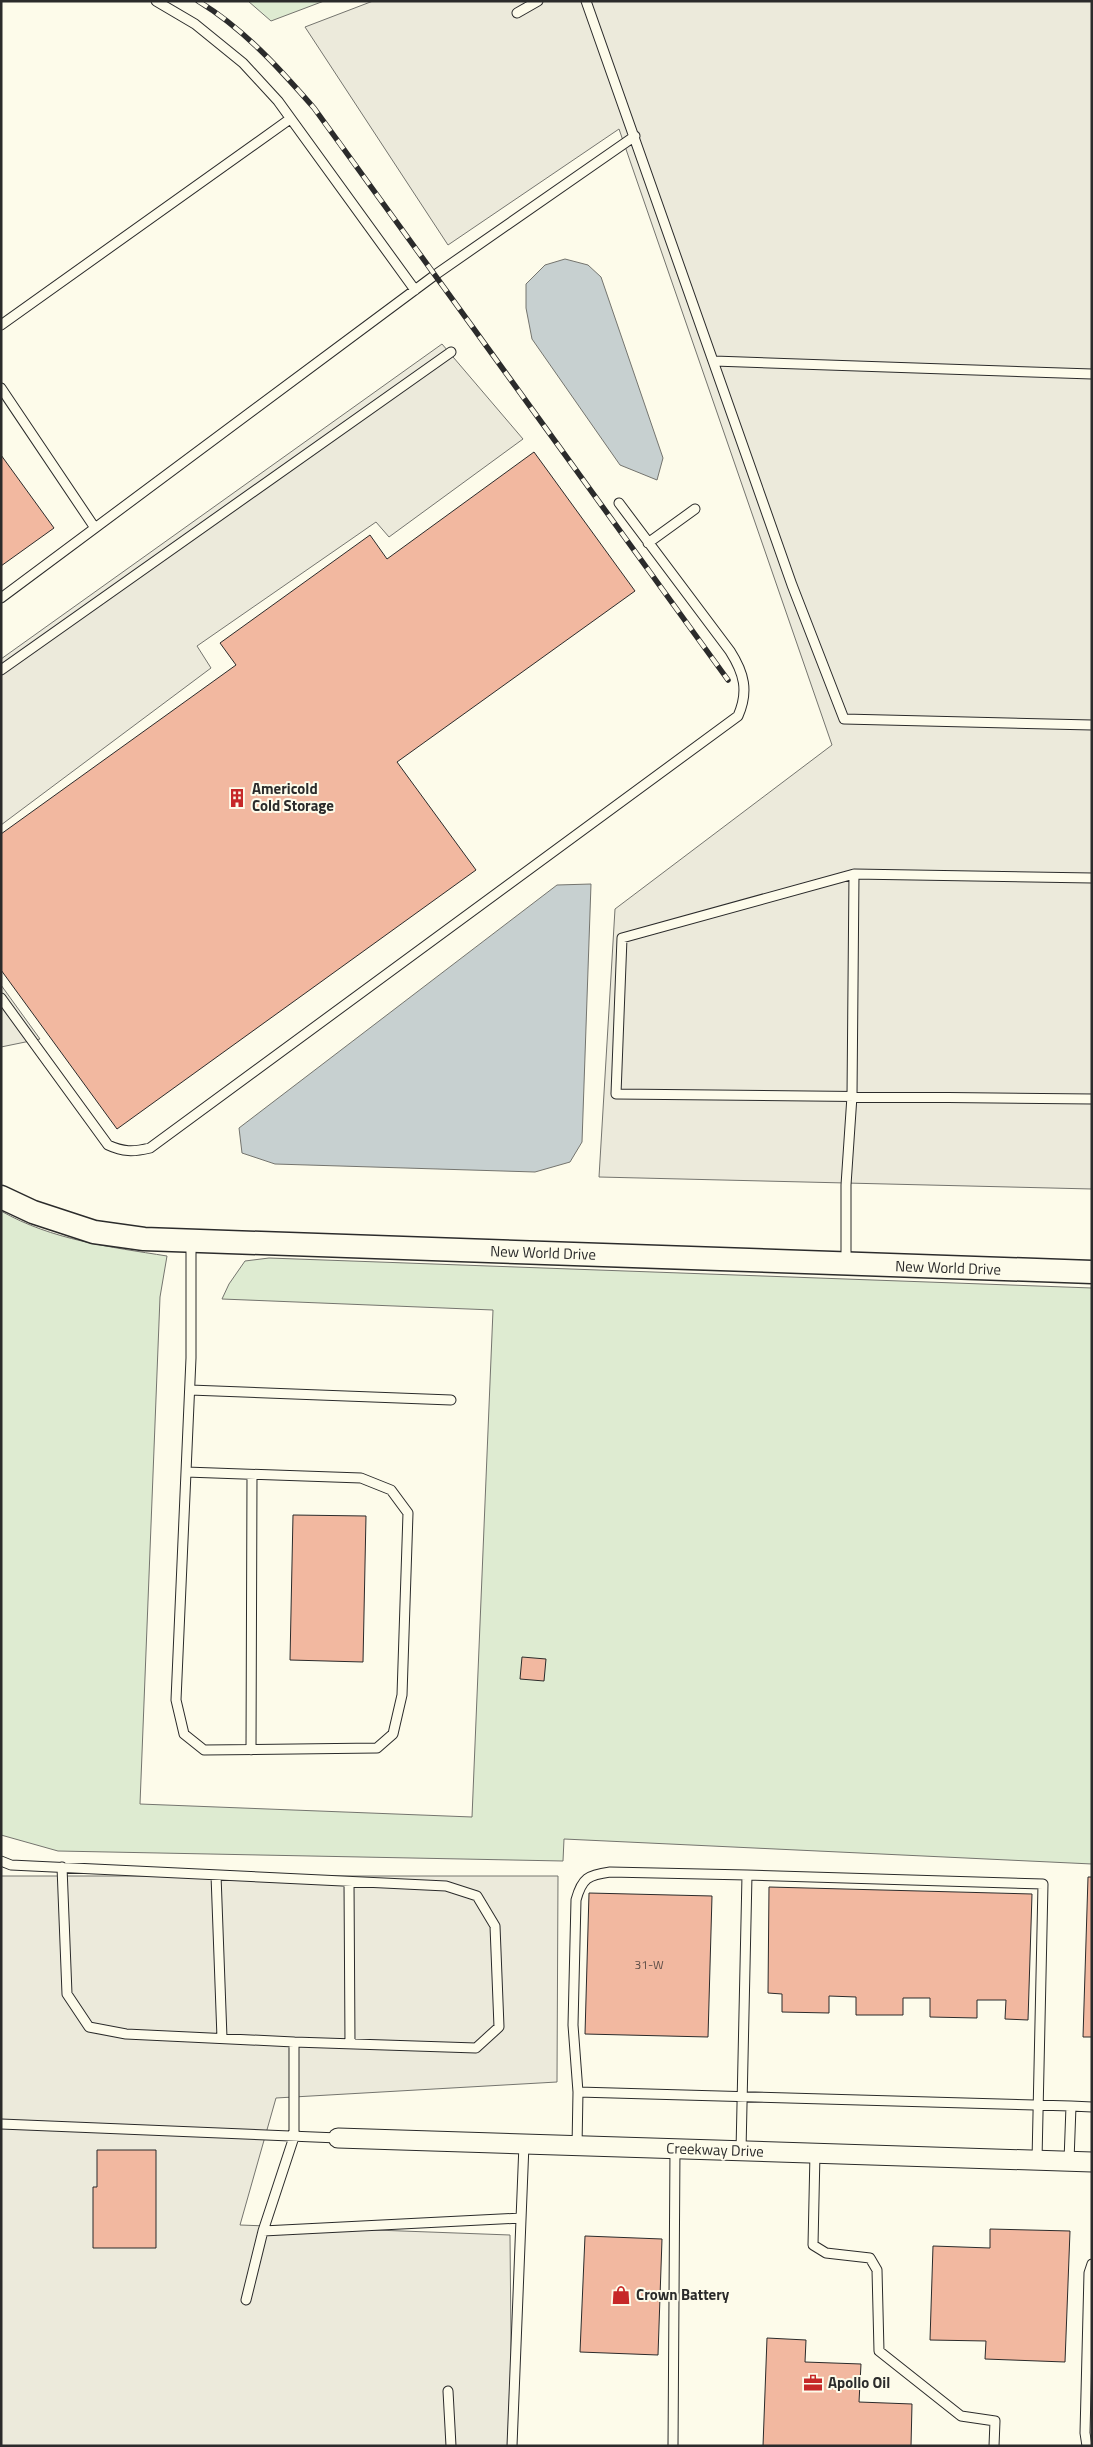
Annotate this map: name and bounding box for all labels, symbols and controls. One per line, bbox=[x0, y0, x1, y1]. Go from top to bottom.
place label: Americold Cold Storage bbox=[252, 777, 334, 817]
building icon: Americold Cold Storage bbox=[226, 787, 248, 809]
street label: New World Drive bbox=[490, 1239, 596, 1266]
street label: New World Drive bbox=[895, 1254, 1001, 1281]
house number: 31-W bbox=[634, 1955, 664, 1974]
street label: Creekway Drive bbox=[666, 2136, 764, 2163]
place label: Crown Battery bbox=[636, 2283, 730, 2306]
shop icon: Crown Battery bbox=[610, 2284, 632, 2306]
place label: Apollo Oil bbox=[828, 2371, 890, 2394]
office icon: Apollo Oil bbox=[802, 2372, 824, 2394]

